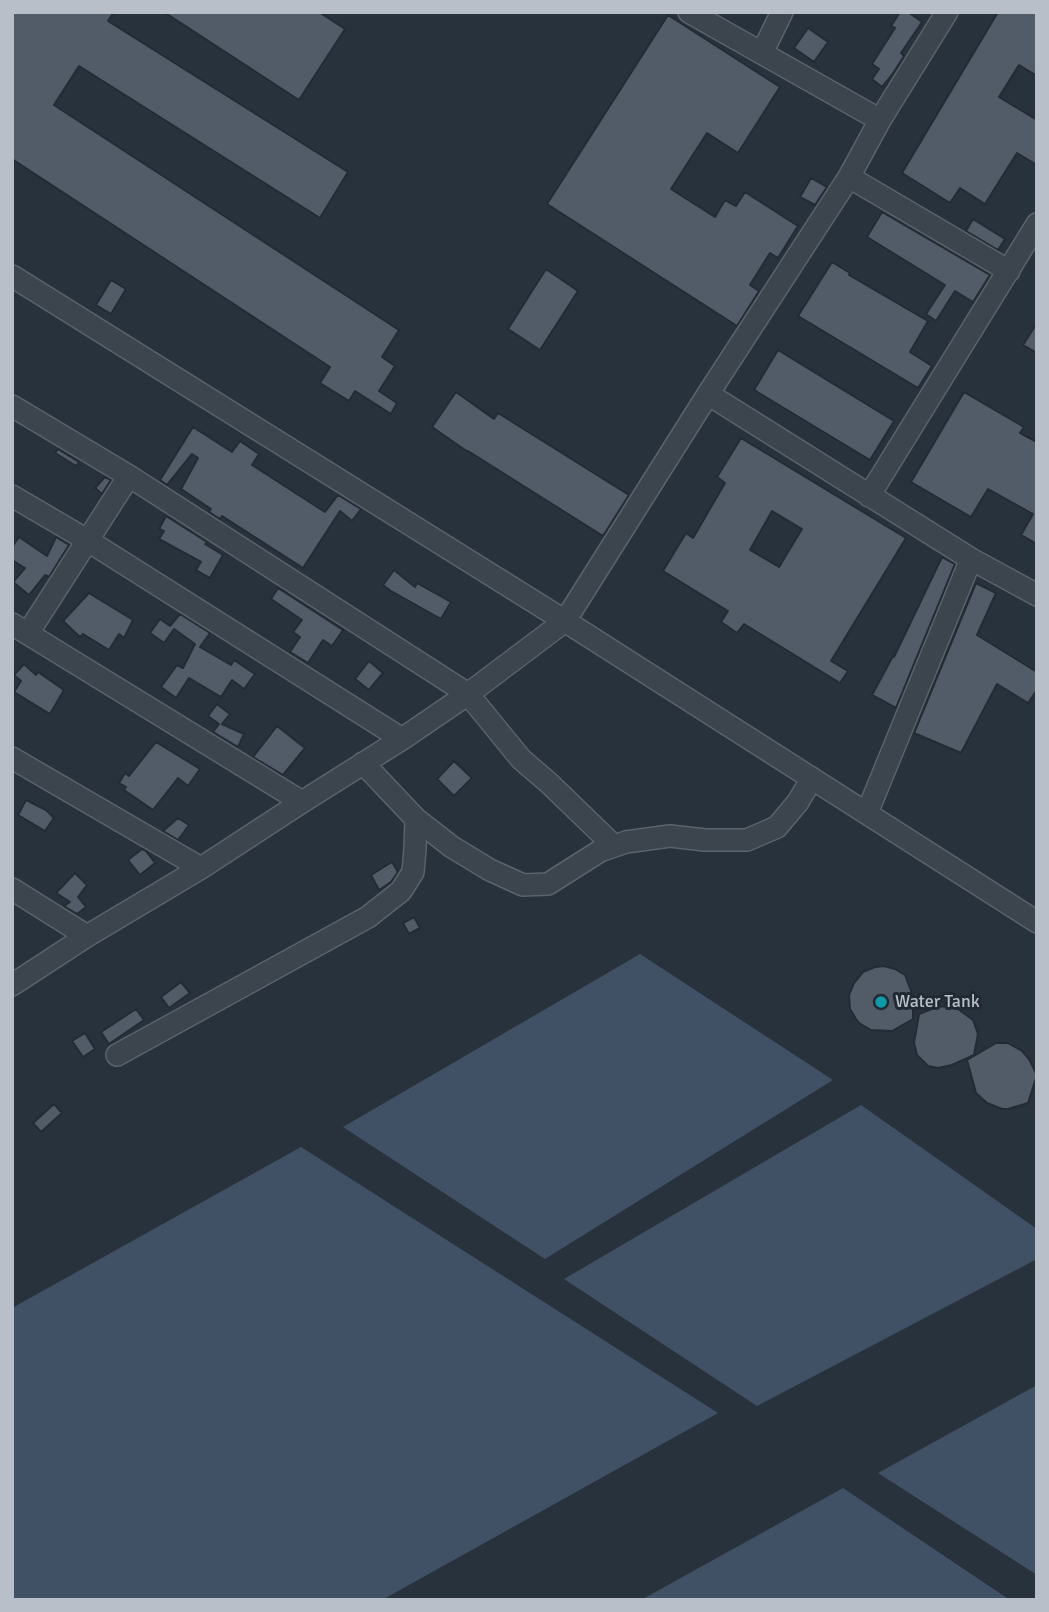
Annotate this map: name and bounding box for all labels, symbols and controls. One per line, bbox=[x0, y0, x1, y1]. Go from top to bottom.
place label: Water Tank bbox=[895, 991, 980, 1013]
marker: Water Tank bbox=[873, 994, 889, 1010]

